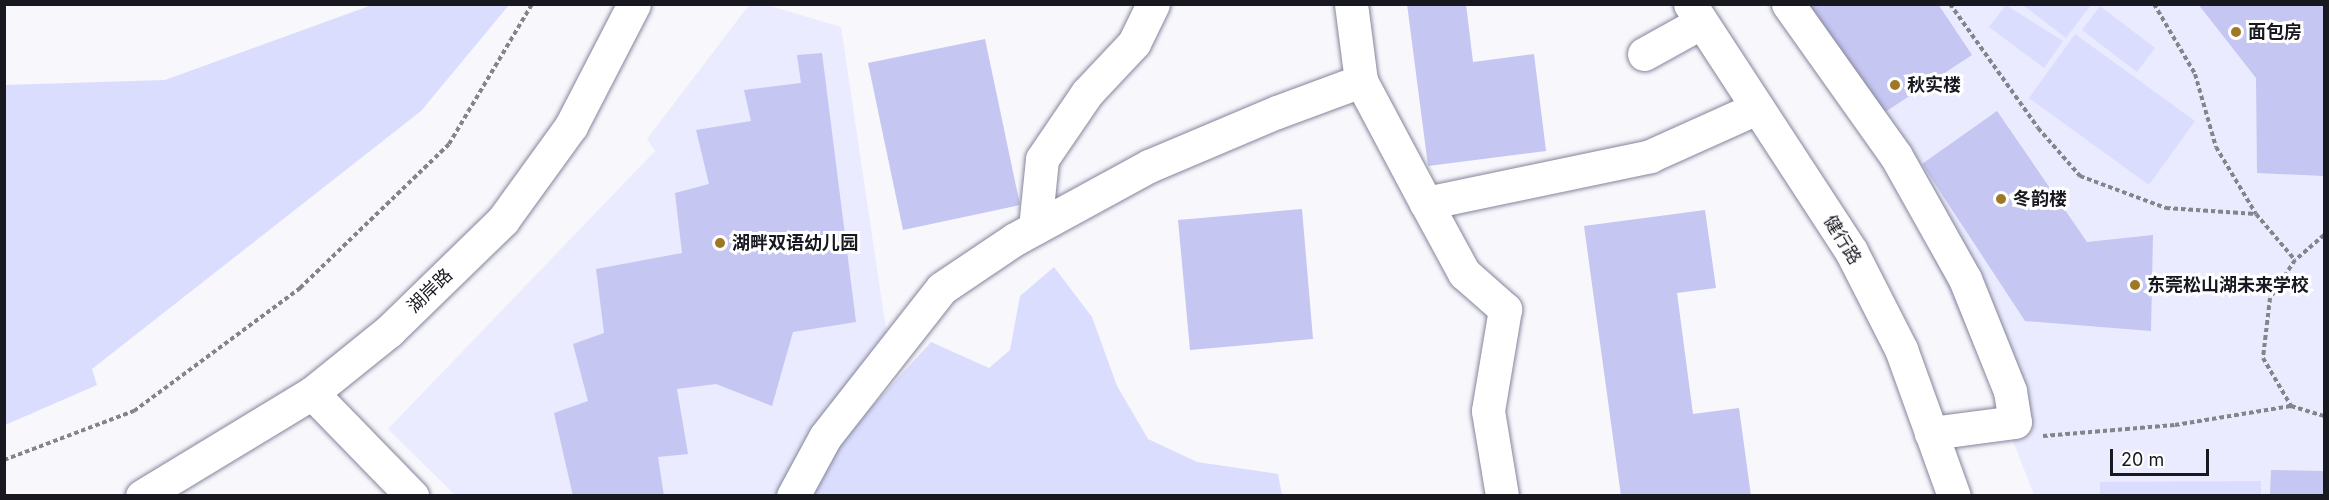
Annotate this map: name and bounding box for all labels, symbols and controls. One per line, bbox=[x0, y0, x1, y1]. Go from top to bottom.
place label: 面包房 bbox=[2248, 21, 2302, 43]
marker: 面包房 bbox=[2229, 25, 2243, 39]
place label: 秋实楼 bbox=[1907, 74, 1961, 96]
marker: 秋实楼 bbox=[1888, 78, 1902, 92]
place label: 冬韵楼 bbox=[2013, 188, 2067, 210]
marker: 冬韵楼 bbox=[1994, 192, 2008, 206]
street label: 健行路 bbox=[1819, 211, 1865, 269]
place label: 湖畔双语幼儿园 bbox=[732, 232, 858, 254]
marker: 湖畔双语幼儿园 bbox=[713, 236, 727, 250]
street label: 湖岸路 bbox=[403, 264, 457, 318]
place label: 东莞松山湖未来学校 bbox=[2147, 274, 2309, 296]
marker: 东莞松山湖未来学校 bbox=[2128, 278, 2142, 292]
scale bar bbox=[2113, 437, 2212, 475]
text: 20 m bbox=[2121, 449, 2164, 470]

